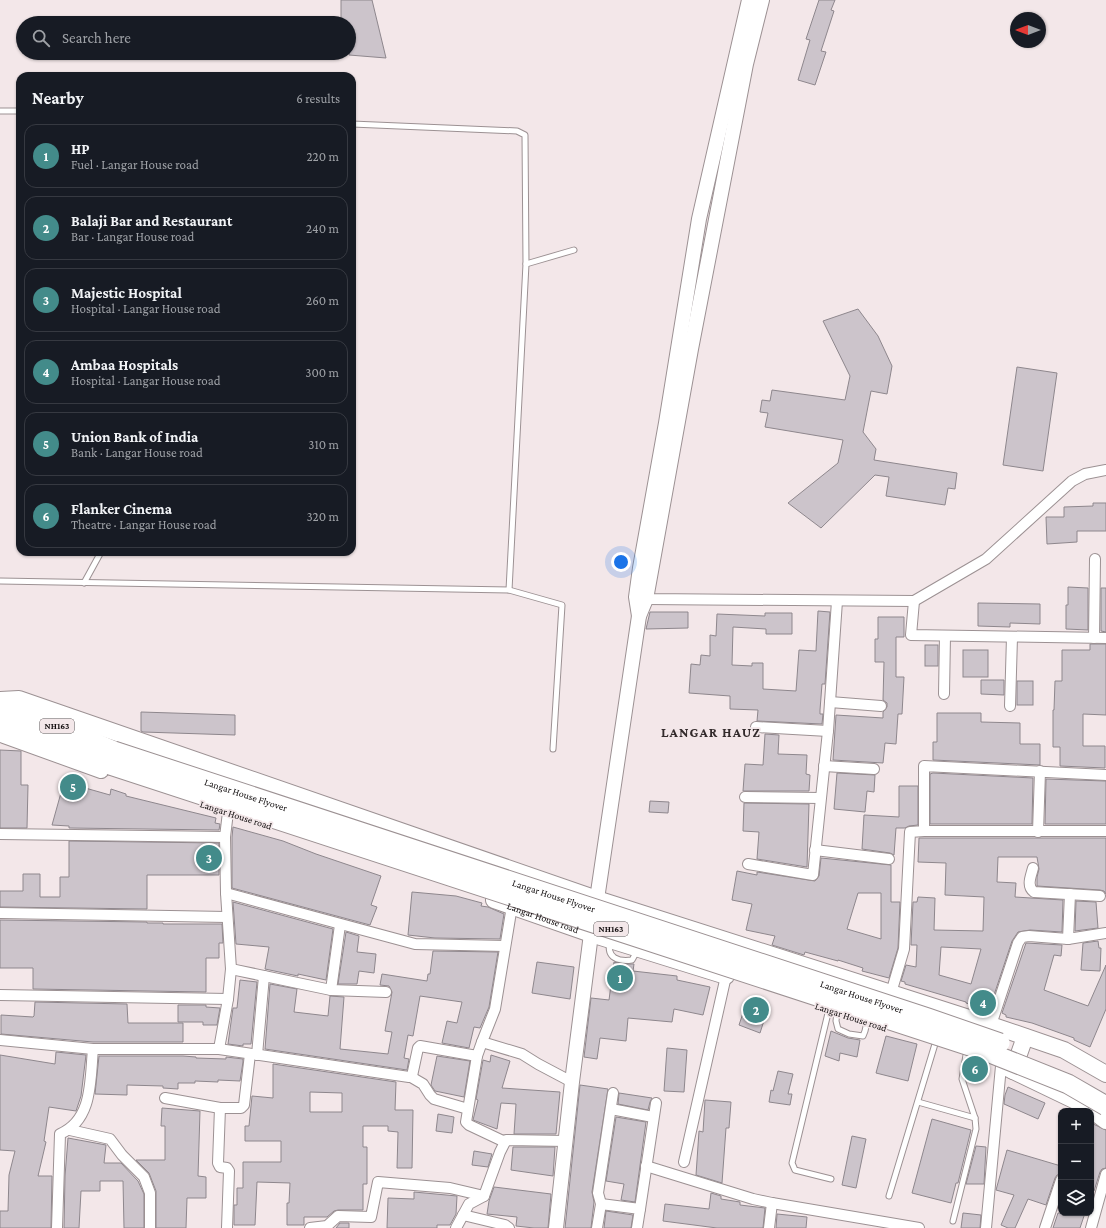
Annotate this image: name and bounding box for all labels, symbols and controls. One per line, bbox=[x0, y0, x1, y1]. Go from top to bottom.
north arrow bbox=[1010, 12, 1046, 48]
search box bbox=[16, 16, 356, 60]
icon: search bbox=[30, 27, 52, 49]
text: Search here bbox=[62, 30, 131, 46]
text: Nearby bbox=[32, 89, 84, 108]
text: 6 results bbox=[296, 91, 340, 106]
text: HP bbox=[71, 141, 90, 157]
text: 1 bbox=[44, 149, 48, 164]
text: 220 m bbox=[306, 149, 339, 164]
text: Fuel · Langar House road bbox=[71, 157, 199, 172]
text: Balaji Bar and Restaurant bbox=[71, 213, 232, 229]
text: 2 bbox=[43, 221, 49, 236]
text: 240 m bbox=[306, 221, 339, 236]
text: Bar · Langar House road bbox=[71, 229, 194, 244]
text: Majestic Hospital bbox=[71, 285, 182, 301]
text: 3 bbox=[43, 293, 49, 308]
text: 260 m bbox=[306, 293, 339, 308]
text: Hospital · Langar House road bbox=[71, 301, 221, 316]
text: Ambaa Hospitals bbox=[71, 357, 178, 373]
text: 4 bbox=[42, 365, 50, 380]
text: 300 m bbox=[305, 365, 339, 380]
text: Hospital · Langar House road bbox=[71, 373, 221, 388]
text: Union Bank of India bbox=[71, 429, 198, 445]
text: 5 bbox=[43, 437, 49, 452]
text: 310 m bbox=[308, 437, 339, 452]
text: Bank · Langar House road bbox=[71, 445, 203, 460]
text: Flanker Cinema bbox=[71, 501, 172, 517]
text: 6 bbox=[42, 509, 50, 524]
text: 320 m bbox=[306, 509, 339, 524]
text: Theatre · Langar House road bbox=[71, 517, 217, 532]
your location bbox=[611, 552, 631, 572]
road number: NH163 bbox=[40, 719, 74, 733]
district label: LANGAR HAUZ bbox=[661, 724, 761, 740]
pin: 5 bbox=[60, 772, 86, 802]
street label: Langar House Flyover bbox=[203, 776, 289, 813]
street label: Langar House road bbox=[199, 798, 274, 832]
pin: 3 bbox=[196, 843, 222, 873]
street label: Langar House Flyover bbox=[511, 877, 597, 914]
street label: Langar House road bbox=[506, 900, 581, 935]
road number: NH163 bbox=[594, 922, 628, 936]
pin: 1 bbox=[607, 963, 633, 993]
street label: Langar House Flyover bbox=[819, 978, 905, 1015]
pin: 4 bbox=[970, 988, 996, 1018]
pin: 2 bbox=[743, 995, 769, 1025]
street label: Langar House road bbox=[814, 1000, 889, 1034]
pin: 6 bbox=[962, 1054, 988, 1084]
map controls bbox=[1058, 1108, 1094, 1216]
button: + bbox=[1058, 1108, 1094, 1144]
button: − bbox=[1058, 1144, 1094, 1180]
button: layers bbox=[1058, 1180, 1094, 1216]

